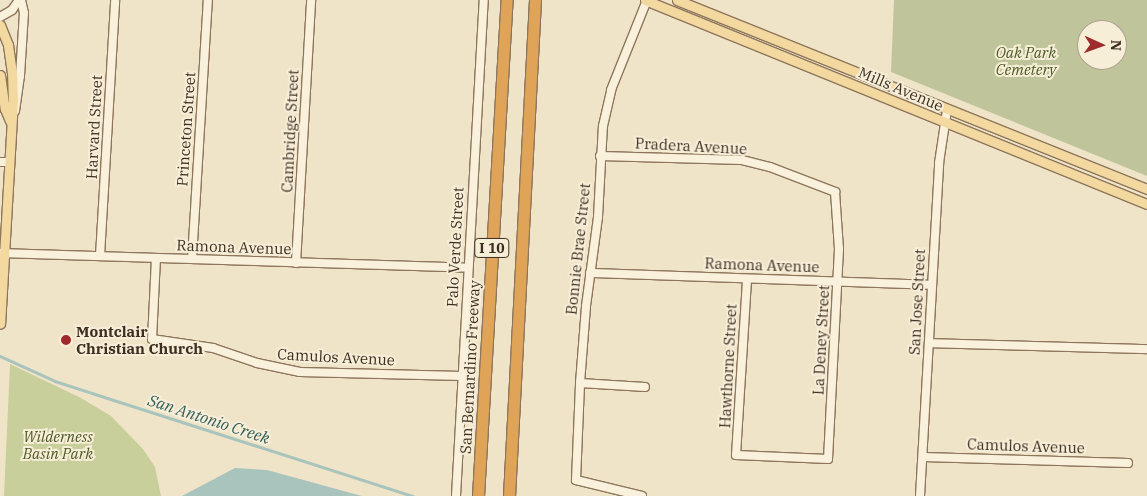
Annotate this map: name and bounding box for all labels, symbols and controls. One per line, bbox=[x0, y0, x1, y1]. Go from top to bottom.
north arrow bbox=[1077, 20, 1127, 70]
text: N bbox=[1107, 40, 1125, 51]
park label: Oak Park Cemetery bbox=[996, 43, 1056, 78]
street label: Mills Avenue bbox=[856, 63, 946, 115]
street label: Cambridge Street bbox=[278, 69, 302, 193]
street label: Princeton Street bbox=[173, 71, 199, 187]
street label: Harvard Street bbox=[82, 74, 106, 180]
street label: Pradera Avenue bbox=[634, 134, 748, 158]
street label: Bonnie Brae Street bbox=[562, 182, 594, 316]
street label: Palo Verde Street bbox=[443, 186, 467, 308]
street label: Ramona Avenue bbox=[176, 236, 292, 258]
road number: I 10 bbox=[473, 237, 511, 260]
street label: San Jose Street bbox=[905, 248, 929, 356]
street label: Ramona Avenue bbox=[704, 254, 820, 276]
street label: San Bernardino Freeway bbox=[456, 280, 484, 454]
street label: La Deney Street bbox=[809, 284, 833, 396]
street label: Hawthorne Street bbox=[716, 303, 740, 429]
place label: Montclair Christian Church bbox=[76, 322, 203, 357]
marker: Montclair Christian Church bbox=[60, 334, 72, 346]
street label: Camulos Avenue bbox=[277, 345, 395, 369]
water label: San Antonio Creek bbox=[146, 390, 272, 448]
park label: Wilderness Basin Park bbox=[23, 427, 93, 462]
street label: Camulos Avenue bbox=[967, 435, 1085, 457]

